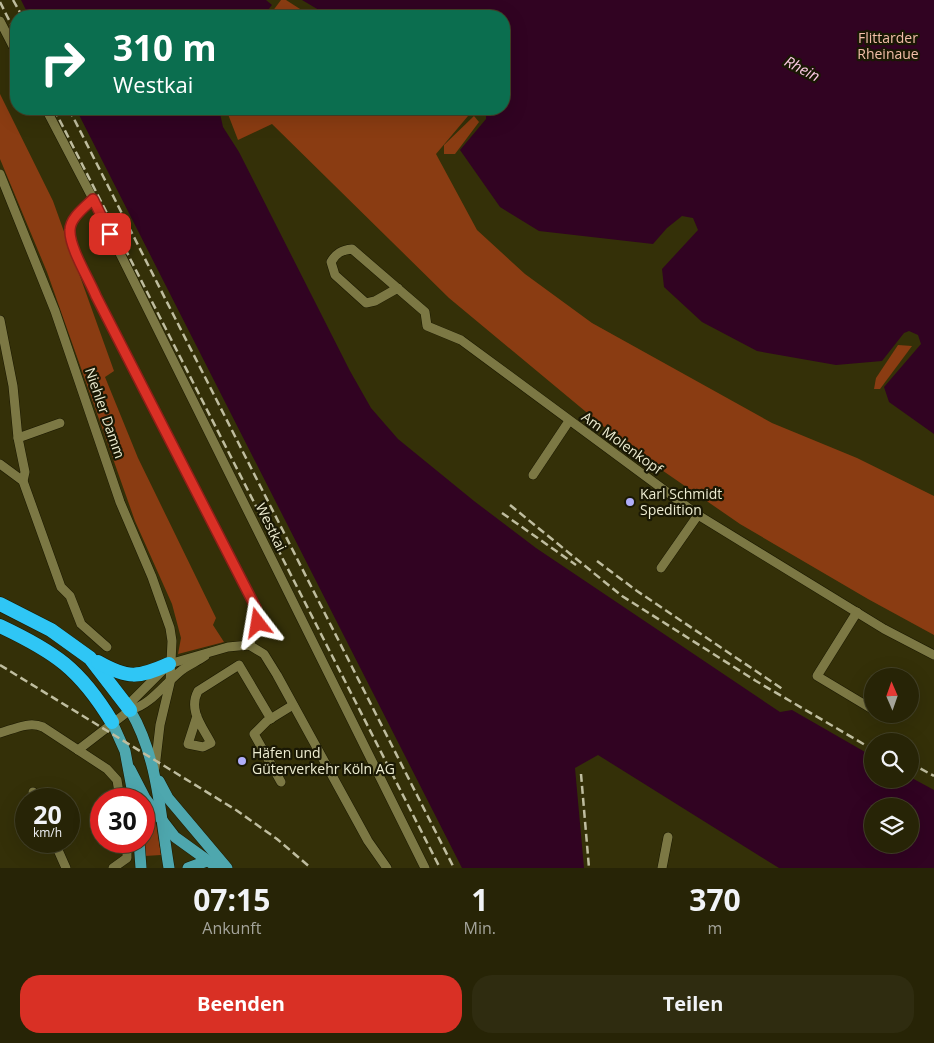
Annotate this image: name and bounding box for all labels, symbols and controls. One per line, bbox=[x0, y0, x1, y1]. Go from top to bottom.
text: 310 m bbox=[113, 24, 217, 71]
park label: Flittarder Rheinaue bbox=[857, 28, 919, 63]
icon: right bbox=[30, 30, 95, 95]
water label: Rhein bbox=[781, 51, 824, 86]
text: Westkai bbox=[113, 69, 193, 99]
pin bbox=[89, 213, 131, 255]
icon: arrive bbox=[96, 220, 124, 248]
street label: Niehler Damm bbox=[81, 365, 130, 461]
street label: Am Molenkopf bbox=[578, 407, 668, 479]
place label: Karl Schmidt Spedition bbox=[640, 484, 722, 519]
marker: Karl Schmidt Spedition bbox=[624, 496, 636, 508]
street label: Westkai bbox=[252, 500, 291, 554]
position arrow bbox=[231, 596, 283, 648]
north arrow bbox=[864, 668, 919, 722]
map controls bbox=[864, 668, 919, 853]
button: search bbox=[864, 733, 919, 788]
place label: Häfen und Güterverkehr Köln AG bbox=[252, 743, 395, 778]
marker: Häfen und Güterverkehr Köln AG bbox=[236, 755, 248, 767]
speed limit sign: 30 bbox=[90, 788, 155, 853]
text: 20 bbox=[33, 797, 62, 831]
button: layers bbox=[864, 798, 919, 853]
text: km/h bbox=[33, 824, 62, 841]
text: 07:15 bbox=[193, 879, 270, 920]
text: 1 bbox=[471, 879, 488, 920]
text: 370 bbox=[689, 879, 741, 920]
text: Ankunft bbox=[202, 917, 261, 939]
text: Min. bbox=[464, 917, 496, 939]
text: m bbox=[708, 917, 722, 939]
button: Beenden bbox=[20, 975, 462, 1033]
button: Teilen bbox=[472, 975, 914, 1033]

